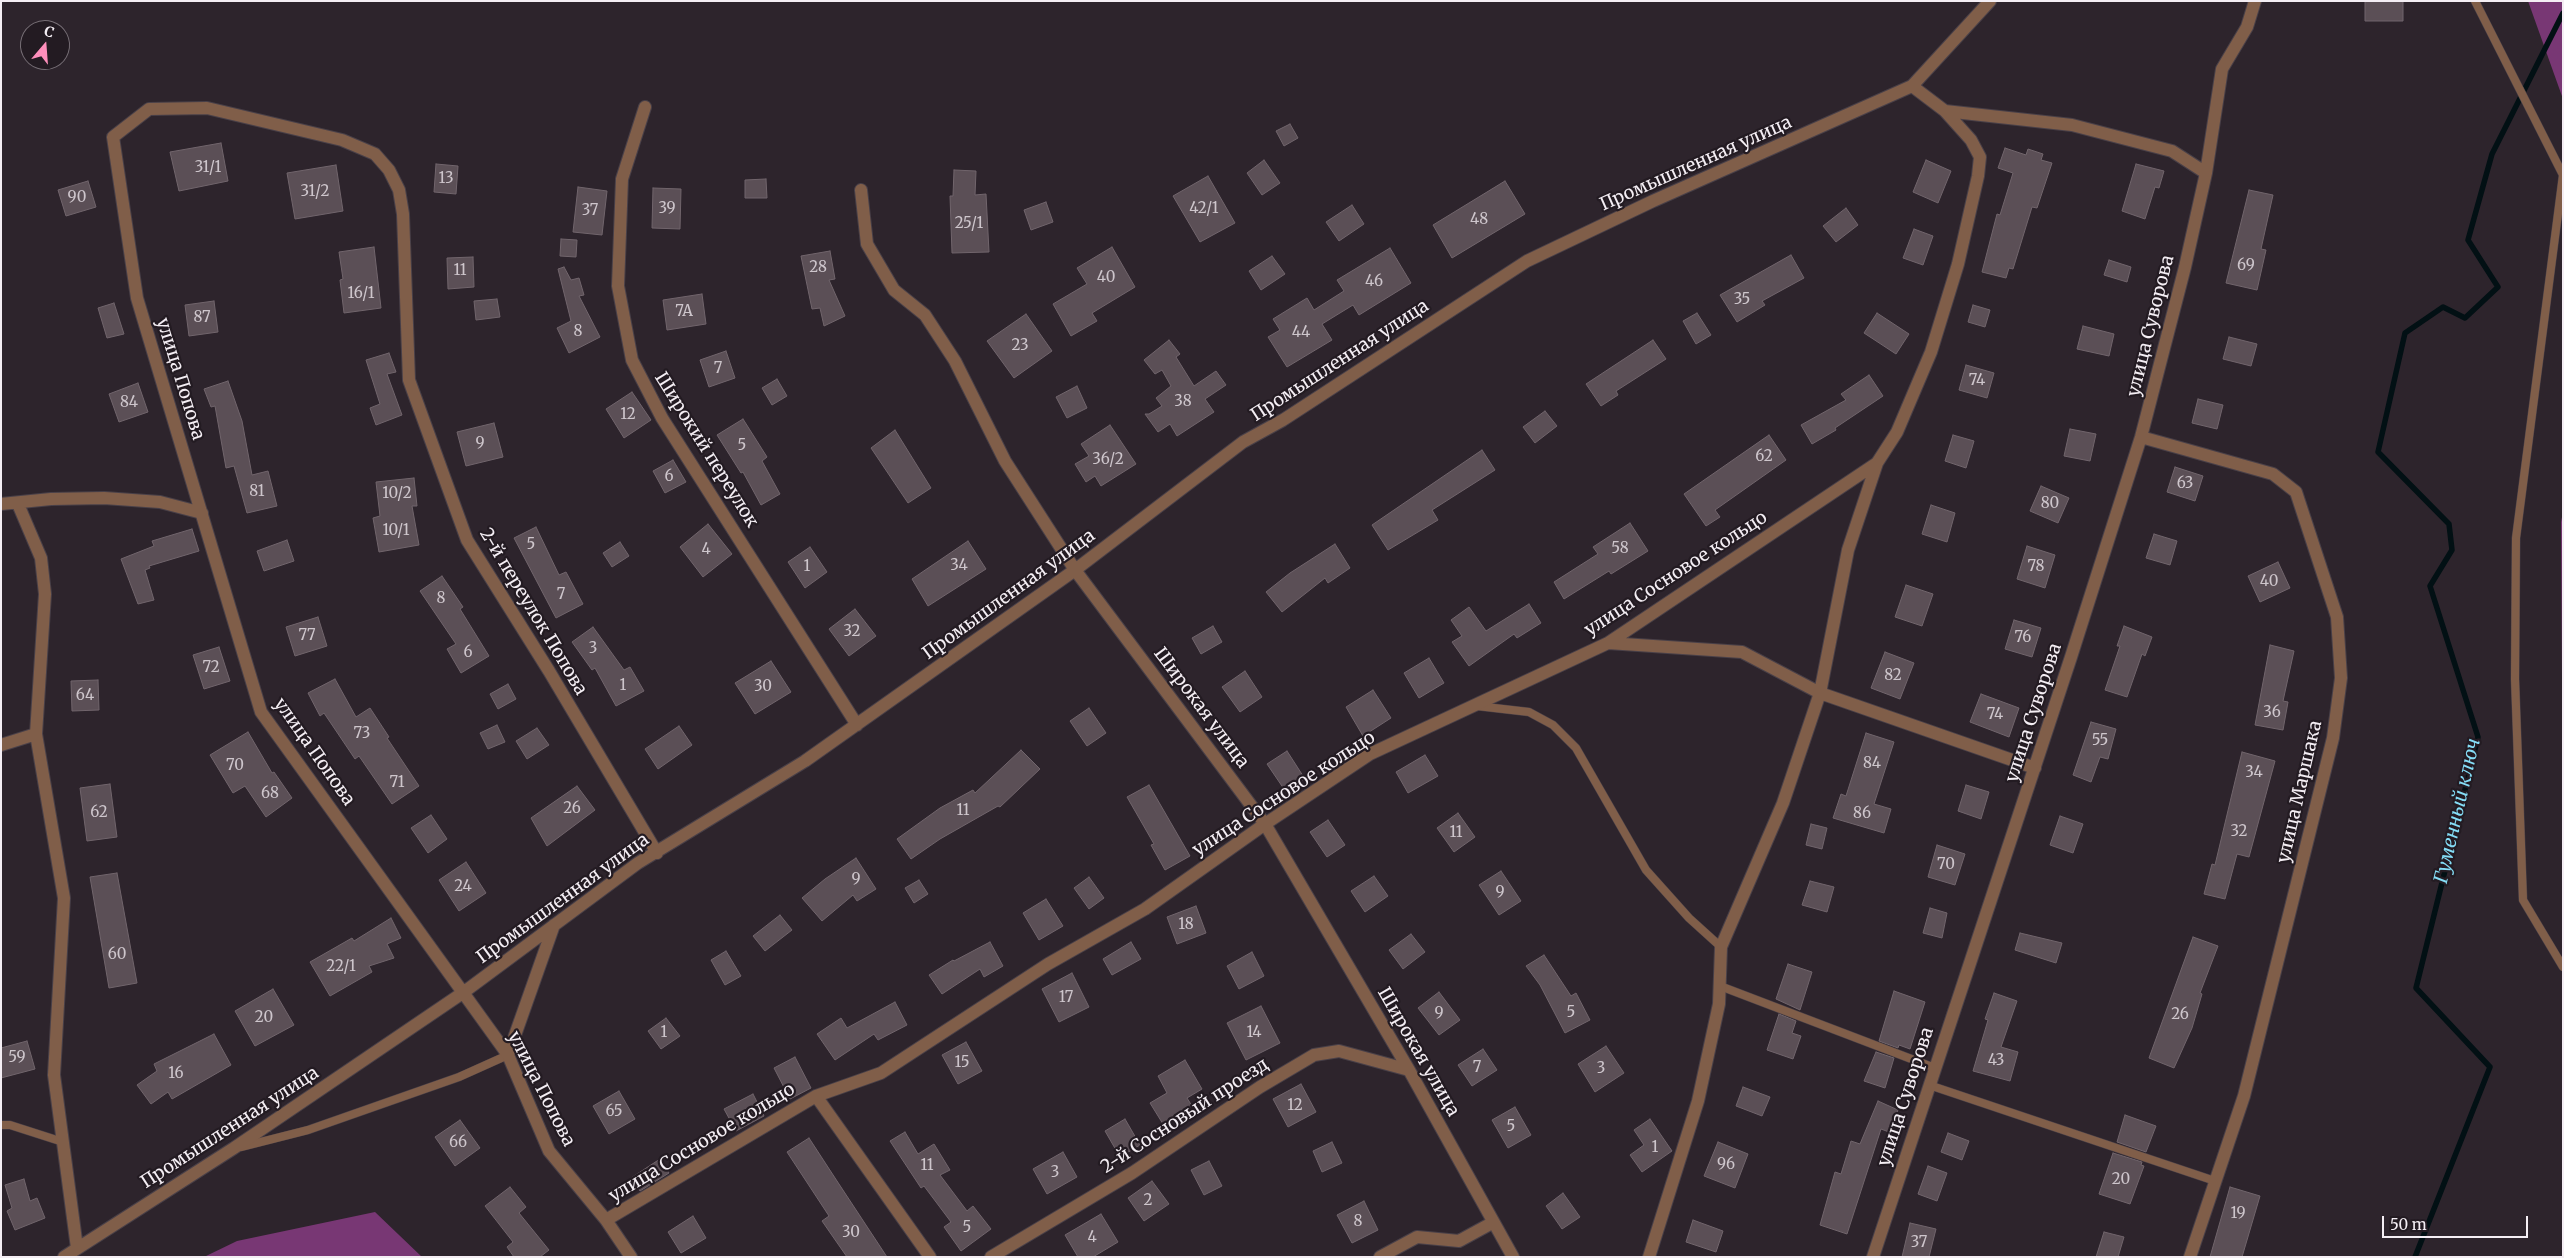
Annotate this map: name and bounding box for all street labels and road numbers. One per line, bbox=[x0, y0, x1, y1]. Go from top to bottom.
street label: Промышленная улица bbox=[1597, 112, 1795, 216]
street label: улица Суворова bbox=[2123, 253, 2179, 399]
street label: Промышленная улица bbox=[1247, 295, 1433, 427]
street label: улица Попова bbox=[151, 315, 209, 443]
street label: Широкий переулок bbox=[649, 368, 763, 532]
street label: улица Сосновое кольцо bbox=[1581, 507, 1771, 641]
street label: 2-й переулок Попова bbox=[475, 525, 591, 699]
street label: Промышленная улица bbox=[919, 525, 1099, 665]
street label: улица Суворова bbox=[2001, 641, 2067, 785]
street label: Широкая улица bbox=[1149, 643, 1253, 773]
street label: улица Попова bbox=[269, 694, 359, 810]
street label: улица Маршака bbox=[2273, 719, 2327, 865]
street label: улица Сосновое кольцо bbox=[1189, 727, 1379, 861]
street label: Промышленная улица bbox=[473, 829, 653, 969]
street label: Широкая улица bbox=[1372, 984, 1464, 1120]
street label: улица Суворова bbox=[1873, 1025, 1939, 1169]
street label: улица Попова bbox=[503, 1028, 579, 1150]
street label: 2-й Сосновый проезд bbox=[1097, 1054, 1273, 1178]
street label: Промышленная улица bbox=[137, 1062, 323, 1194]
street label: улица Сосновое кольцо bbox=[605, 1079, 799, 1207]

